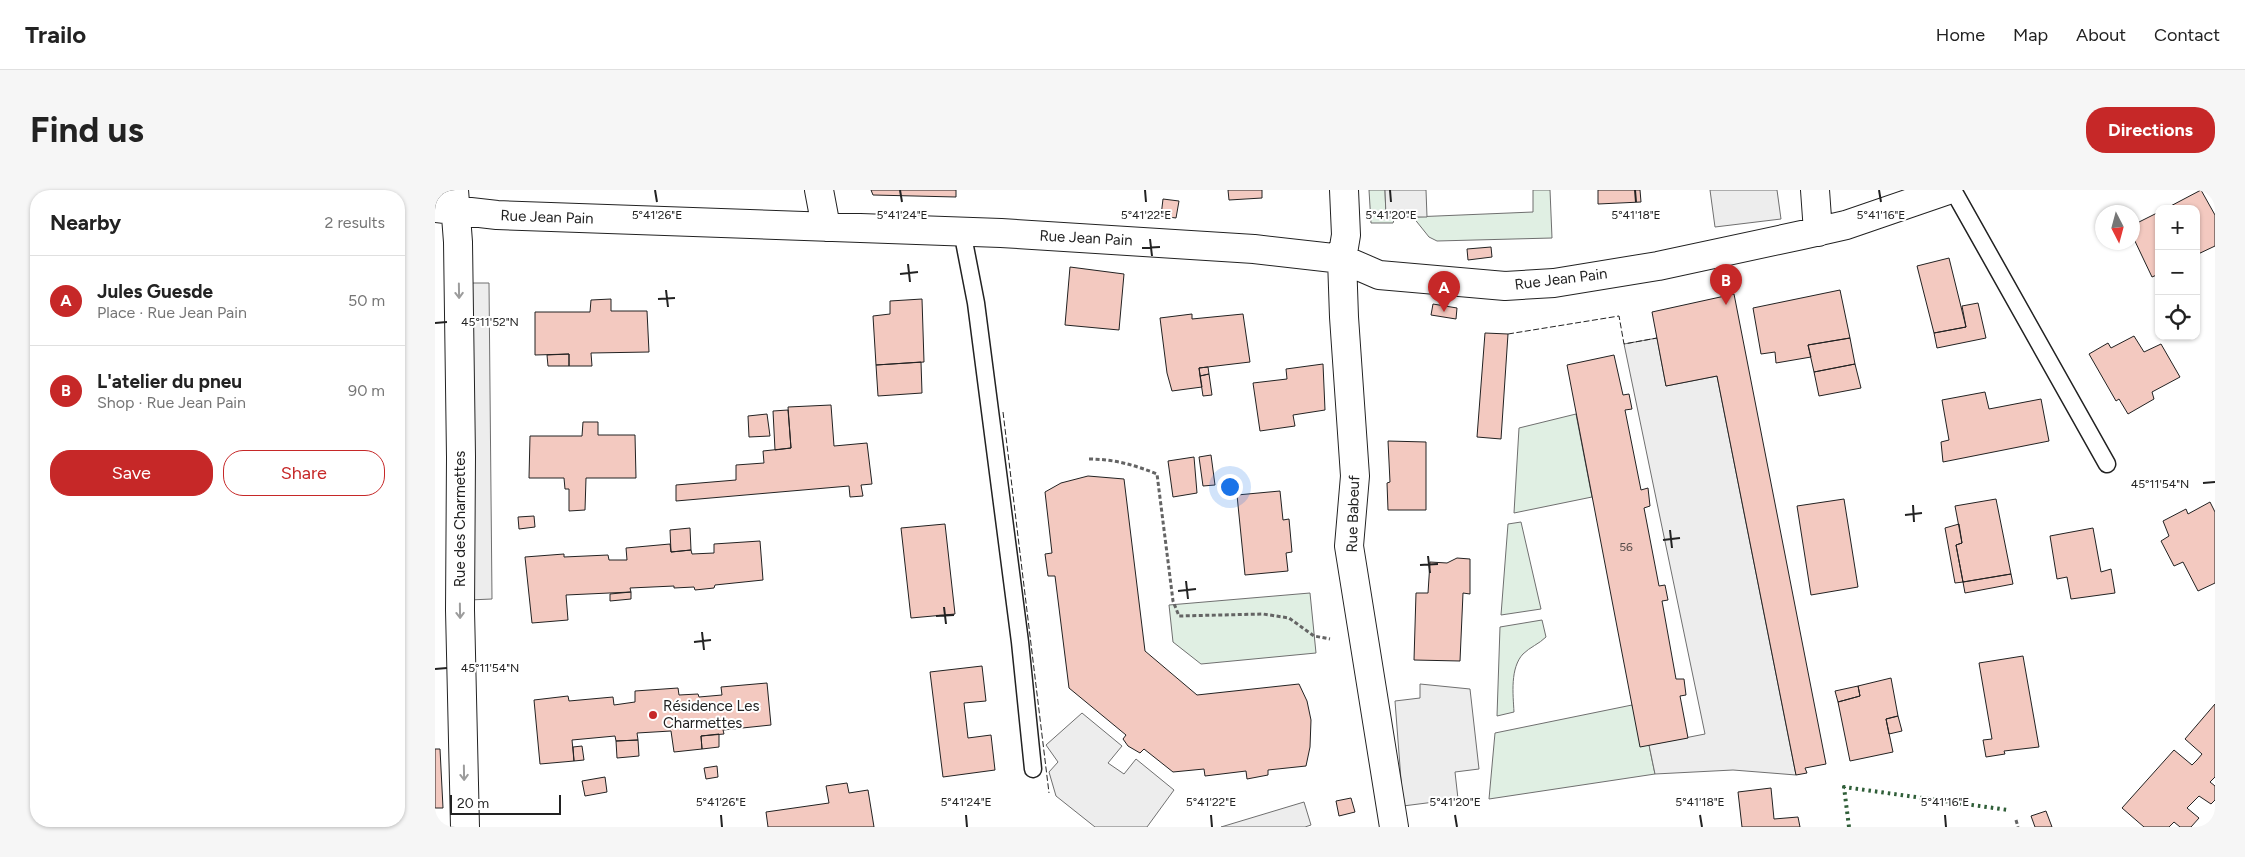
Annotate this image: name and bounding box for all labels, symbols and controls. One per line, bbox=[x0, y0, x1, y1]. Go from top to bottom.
text: Trailo bbox=[25, 20, 86, 49]
text: Home bbox=[1936, 24, 1985, 46]
text: Map bbox=[2013, 24, 2048, 46]
text: About bbox=[2076, 24, 2126, 46]
text: Contact bbox=[2154, 24, 2220, 46]
button: Directions bbox=[2086, 107, 2215, 153]
text: Find us bbox=[30, 109, 144, 151]
north arrow bbox=[2095, 205, 2140, 250]
map controls bbox=[2155, 205, 2200, 340]
button: + bbox=[2155, 205, 2200, 250]
street label: Rue Jean Pain bbox=[500, 206, 594, 228]
text: 5°41'26"E bbox=[632, 208, 682, 222]
text: 5°41'24"E bbox=[876, 208, 928, 222]
text: 5°41'22"E bbox=[1121, 208, 1171, 222]
text: 5°41'20"E bbox=[1365, 208, 1417, 222]
text: 5°41'18"E bbox=[1611, 208, 1661, 222]
text: 5°41'16"E bbox=[1857, 208, 1905, 222]
text: Nearby bbox=[50, 210, 121, 235]
text: 2 results bbox=[325, 213, 385, 232]
street label: Rue Jean Pain bbox=[1039, 227, 1133, 249]
button: − bbox=[2155, 250, 2200, 295]
street label: Rue Jean Pain bbox=[1514, 264, 1608, 294]
pin: B bbox=[1710, 264, 1742, 305]
pin: A bbox=[1428, 271, 1460, 312]
text: Jules Guesde bbox=[97, 280, 213, 303]
one-way arrow bbox=[454, 282, 464, 299]
text: A bbox=[60, 291, 72, 310]
text: 50 m bbox=[348, 291, 385, 310]
button: locate bbox=[2155, 295, 2200, 340]
text: Place · Rue Jean Pain bbox=[97, 303, 247, 322]
text: 45°11'52"N bbox=[461, 315, 519, 329]
text: L'atelier du pneu bbox=[97, 370, 242, 393]
text: B bbox=[61, 381, 71, 400]
text: 90 m bbox=[348, 381, 385, 400]
text: Shop · Rue Jean Pain bbox=[97, 393, 246, 412]
button: Save bbox=[50, 450, 213, 496]
button: Share bbox=[223, 450, 385, 496]
street label: Rue des Charmettes bbox=[451, 451, 469, 587]
your location bbox=[1217, 474, 1243, 500]
street label: Rue Babeuf bbox=[1343, 475, 1363, 553]
text: 45°11'54"N bbox=[2131, 477, 2189, 491]
house number: 56 bbox=[1619, 540, 1633, 554]
one-way arrow bbox=[455, 602, 465, 618]
text: 45°11'54"N bbox=[461, 661, 519, 675]
place label: Résidence Les Charmettes bbox=[663, 697, 759, 732]
marker: Résidence Les Charmettes bbox=[647, 709, 659, 721]
one-way arrow bbox=[459, 764, 469, 781]
scale bar bbox=[450, 792, 561, 815]
text: 20 m bbox=[457, 795, 489, 812]
text: 5°41'26"E bbox=[696, 795, 746, 809]
text: 5°41'24"E bbox=[940, 795, 992, 809]
text: 5°41'22"E bbox=[1186, 795, 1236, 809]
text: 5°41'20"E bbox=[1429, 795, 1481, 809]
text: 5°41'18"E bbox=[1675, 795, 1725, 809]
text: 5°41'16"E bbox=[1921, 795, 1969, 809]

